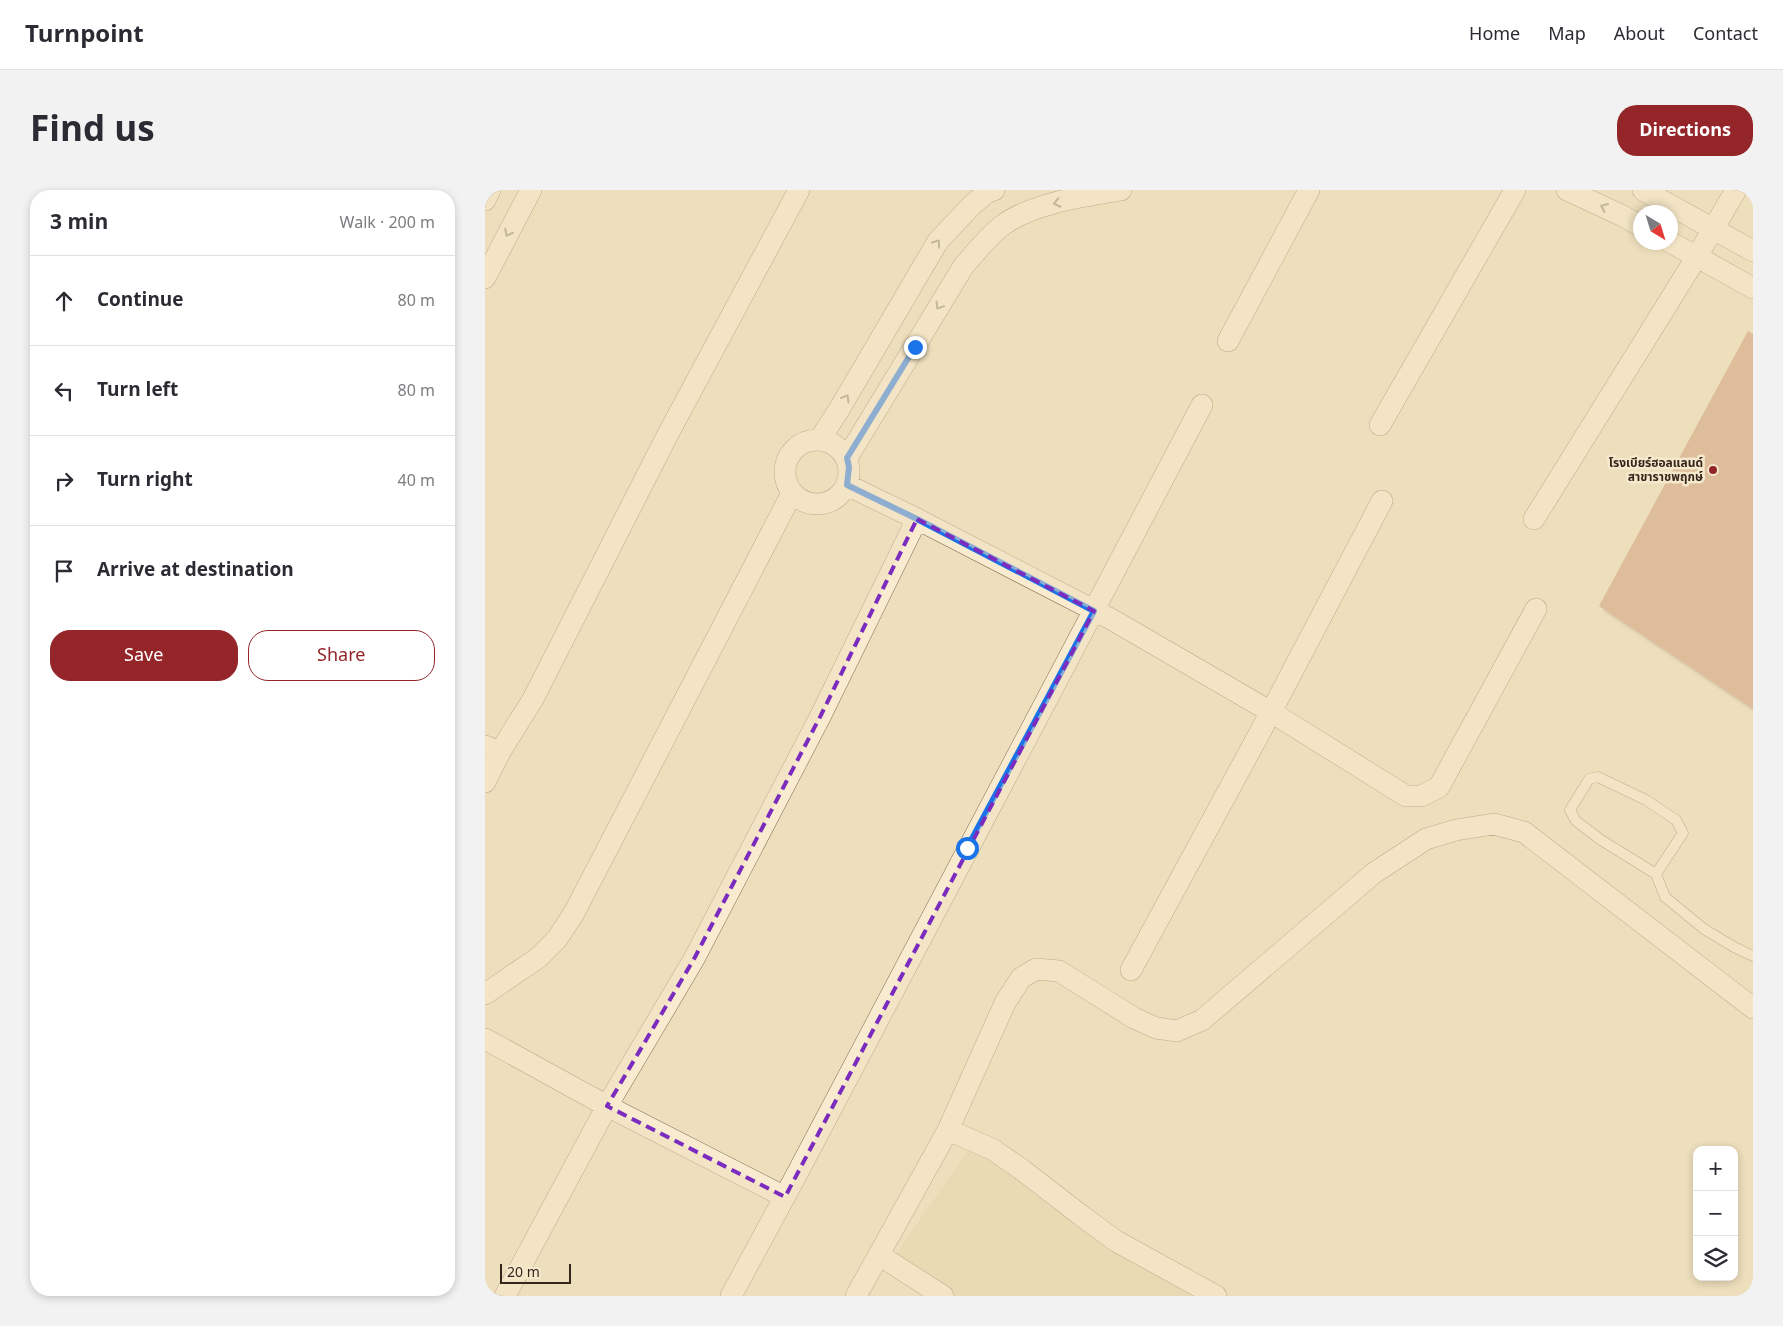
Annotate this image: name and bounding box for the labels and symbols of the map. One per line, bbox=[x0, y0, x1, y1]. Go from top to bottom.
one-way arrow bbox=[1052, 197, 1061, 208]
one-way arrow bbox=[1600, 203, 1609, 213]
north arrow bbox=[1633, 205, 1678, 250]
one-way arrow bbox=[504, 228, 514, 237]
one-way arrow bbox=[931, 239, 940, 249]
one-way arrow bbox=[936, 301, 946, 310]
route end bbox=[904, 336, 927, 359]
one-way arrow bbox=[840, 395, 850, 404]
place label: โรงเบียร์ฮอลแลนด์ สาขาราชพฤกษ์ bbox=[1609, 454, 1703, 486]
marker: โรงเบียร์ฮอลแลนด์ สาขาราชพฤกษ์ bbox=[1707, 464, 1719, 476]
route start bbox=[956, 837, 979, 860]
scale bar bbox=[500, 1261, 571, 1284]

